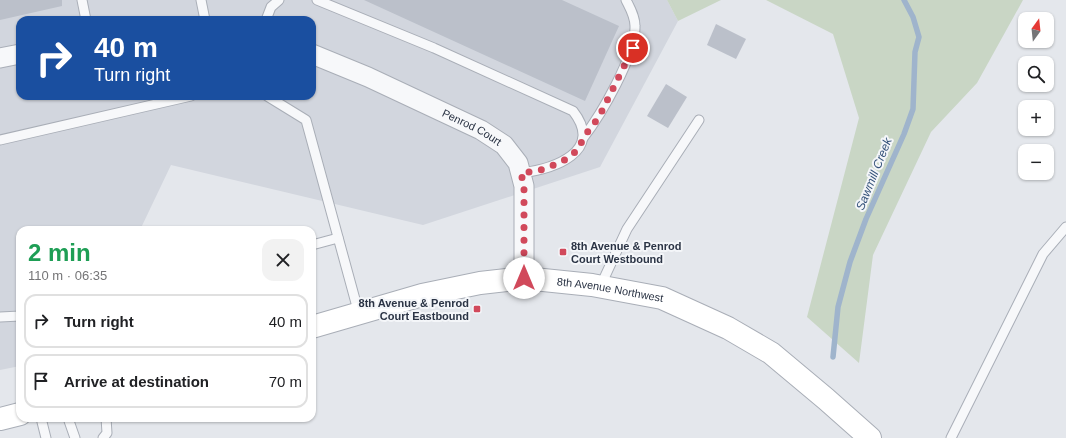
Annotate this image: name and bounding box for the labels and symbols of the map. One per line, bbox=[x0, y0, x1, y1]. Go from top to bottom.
north arrow bbox=[1018, 12, 1054, 48]
pin bbox=[616, 31, 650, 65]
street label: Penrod Court bbox=[440, 107, 504, 148]
water label: Sawmill Creek bbox=[853, 135, 895, 212]
place label: 8th Avenue & Penrod Court Westbound bbox=[571, 240, 681, 265]
marker: 8th Avenue & Penrod Court Westbound bbox=[558, 247, 568, 257]
position arrow bbox=[503, 257, 545, 299]
street label: 8th Avenue Northwest bbox=[556, 275, 664, 304]
place label: 8th Avenue & Penrod Court Eastbound bbox=[359, 297, 469, 322]
marker: 8th Avenue & Penrod Court Eastbound bbox=[472, 304, 482, 314]

